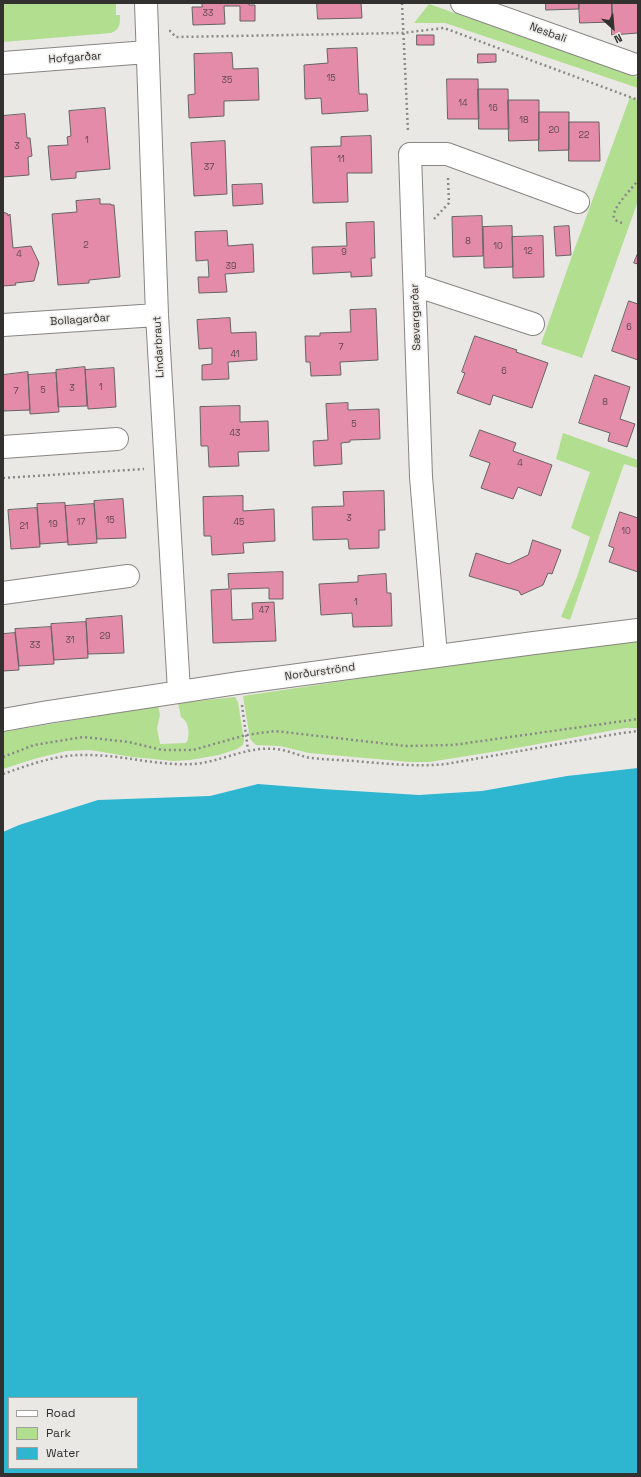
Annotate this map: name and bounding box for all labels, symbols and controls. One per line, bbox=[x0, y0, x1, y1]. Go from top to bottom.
north arrow bbox=[593, 8, 633, 48]
house number: 33 bbox=[203, 9, 213, 19]
street label: Nesbali bbox=[528, 20, 568, 46]
text: N bbox=[612, 31, 625, 47]
street label: Hofgarðar bbox=[48, 50, 102, 66]
house number: 15 bbox=[326, 74, 336, 84]
house number: 35 bbox=[222, 76, 232, 86]
house number: 14 bbox=[458, 99, 468, 109]
house number: 16 bbox=[488, 104, 498, 114]
house number: 18 bbox=[519, 116, 529, 126]
house number: 20 bbox=[548, 126, 560, 136]
house number: 22 bbox=[579, 131, 589, 141]
house number: 1 bbox=[85, 136, 89, 146]
house number: 3 bbox=[14, 142, 20, 152]
house number: 11 bbox=[337, 155, 345, 165]
house number: 37 bbox=[204, 163, 214, 173]
house number: 8 bbox=[465, 237, 471, 247]
house number: 2 bbox=[83, 241, 89, 251]
house number: 10 bbox=[493, 242, 503, 252]
house number: 12 bbox=[523, 247, 533, 257]
house number: 9 bbox=[341, 248, 347, 258]
house number: 4 bbox=[16, 250, 22, 260]
house number: 39 bbox=[226, 262, 236, 272]
street label: Sævargarðar bbox=[408, 283, 424, 351]
street label: Bollagarðar bbox=[50, 311, 110, 329]
street label: Lindarbraut bbox=[151, 316, 167, 378]
house number: 6 bbox=[626, 323, 632, 333]
house number: 7 bbox=[338, 343, 344, 353]
house number: 41 bbox=[230, 350, 240, 360]
house number: 6 bbox=[501, 367, 507, 377]
house number: 1 bbox=[99, 383, 103, 393]
house number: 3 bbox=[69, 384, 75, 394]
house number: 5 bbox=[40, 386, 46, 396]
house number: 7 bbox=[13, 387, 19, 397]
house number: 8 bbox=[602, 398, 608, 408]
house number: 5 bbox=[351, 420, 357, 430]
house number: 43 bbox=[229, 429, 241, 439]
house number: 4 bbox=[517, 459, 523, 469]
house number: 3 bbox=[346, 514, 352, 524]
house number: 15 bbox=[105, 516, 115, 526]
house number: 17 bbox=[77, 518, 85, 528]
house number: 45 bbox=[233, 518, 245, 528]
house number: 19 bbox=[48, 520, 58, 530]
house number: 21 bbox=[19, 522, 29, 532]
house number: 10 bbox=[621, 527, 631, 537]
house number: 1 bbox=[354, 598, 358, 608]
house number: 47 bbox=[259, 606, 269, 616]
house number: 29 bbox=[100, 632, 110, 642]
house number: 31 bbox=[65, 636, 75, 646]
house number: 33 bbox=[30, 641, 40, 651]
street label: Norðurströnd bbox=[284, 661, 356, 683]
legend bbox=[8, 1397, 138, 1469]
text: Road bbox=[46, 1405, 75, 1421]
text: Park bbox=[46, 1425, 71, 1441]
text: Water bbox=[46, 1445, 80, 1461]

